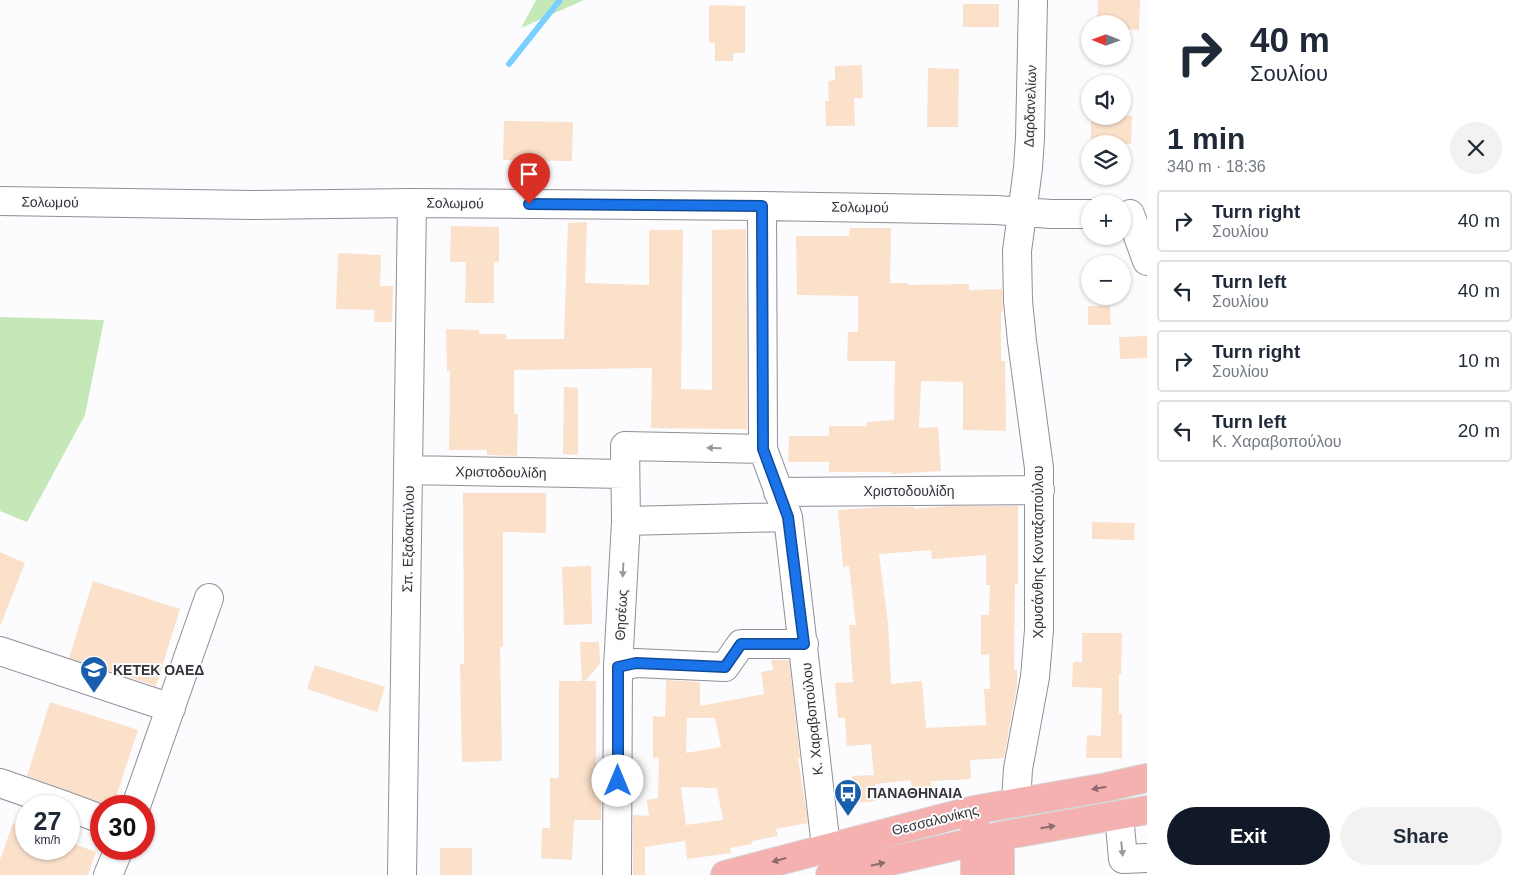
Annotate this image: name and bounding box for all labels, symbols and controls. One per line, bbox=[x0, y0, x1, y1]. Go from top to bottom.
north arrow bbox=[1081, 15, 1131, 65]
map controls bbox=[1081, 15, 1131, 305]
icon: right bbox=[1167, 20, 1232, 85]
text: 40 m bbox=[1250, 20, 1330, 59]
text: Σουλίου bbox=[1250, 61, 1328, 86]
street label: Δαρδανελίων bbox=[1021, 64, 1039, 148]
button: sound bbox=[1081, 75, 1131, 125]
text: 1 min bbox=[1167, 122, 1245, 155]
button: close bbox=[1450, 122, 1502, 174]
button: layers bbox=[1081, 135, 1131, 185]
pin bbox=[508, 153, 550, 204]
text: 340 m · 18:36 bbox=[1167, 158, 1266, 175]
icon: arrive bbox=[515, 160, 543, 188]
street label: Σολωμού bbox=[21, 194, 79, 210]
street label: Σολωμού bbox=[426, 195, 484, 211]
button: + bbox=[1081, 195, 1131, 245]
street label: Σολωμού bbox=[831, 199, 889, 215]
text: Turn right bbox=[1212, 201, 1300, 222]
icon: right bbox=[1169, 207, 1197, 235]
text: 40 m bbox=[1458, 210, 1500, 231]
text: Σουλίου bbox=[1212, 223, 1269, 240]
button: − bbox=[1081, 255, 1131, 305]
text: Turn left bbox=[1212, 271, 1287, 292]
icon: left bbox=[1169, 277, 1197, 305]
text: 40 m bbox=[1458, 280, 1500, 301]
text: Σουλίου bbox=[1212, 293, 1269, 310]
text: Turn right bbox=[1212, 341, 1300, 362]
icon: right bbox=[1169, 347, 1197, 375]
text: 10 m bbox=[1458, 350, 1500, 371]
text: Σουλίου bbox=[1212, 363, 1269, 380]
text: Turn left bbox=[1212, 411, 1287, 432]
icon: left bbox=[1169, 417, 1197, 445]
text: 20 m bbox=[1458, 420, 1500, 441]
text: Κ. Χαραβοπούλου bbox=[1212, 433, 1342, 450]
one-way arrow bbox=[706, 443, 722, 451]
street label: Χριστοδουλίδη bbox=[455, 463, 547, 481]
street label: Χρυσάνθης Κονταξοπούλου bbox=[1030, 466, 1046, 638]
street label: Χριστοδουλίδη bbox=[863, 483, 955, 499]
street label: Σπ. Εξαδακτύλου bbox=[399, 485, 417, 593]
one-way arrow bbox=[619, 562, 627, 578]
street label: Θησέως bbox=[612, 589, 630, 641]
school or university icon: ΚΕΤΕΚ ΟΑΕΔ bbox=[79, 655, 109, 694]
place label: ΚΕΤΕΚ ΟΑΕΔ bbox=[113, 662, 204, 678]
street label: Κ. Χαραβοπούλου bbox=[798, 662, 826, 776]
position arrow bbox=[591, 754, 643, 806]
bus stop icon: ΠΑΝΑΘΗΝΑΙΑ bbox=[833, 778, 863, 817]
place label: ΠΑΝΑΘΗΝΑΙΑ bbox=[867, 785, 962, 801]
one-way arrow bbox=[1091, 785, 1107, 793]
speed limit sign: 30 bbox=[90, 795, 155, 860]
street label: Θεσσαλονίκης bbox=[890, 801, 980, 838]
text: 27 bbox=[34, 807, 61, 835]
button: Exit bbox=[1167, 807, 1330, 865]
button: Share bbox=[1340, 807, 1502, 865]
one-way arrow bbox=[1040, 823, 1056, 831]
text: km/h bbox=[34, 833, 61, 847]
one-way arrow bbox=[1118, 842, 1126, 858]
one-way arrow bbox=[772, 856, 787, 864]
one-way arrow bbox=[870, 860, 885, 868]

